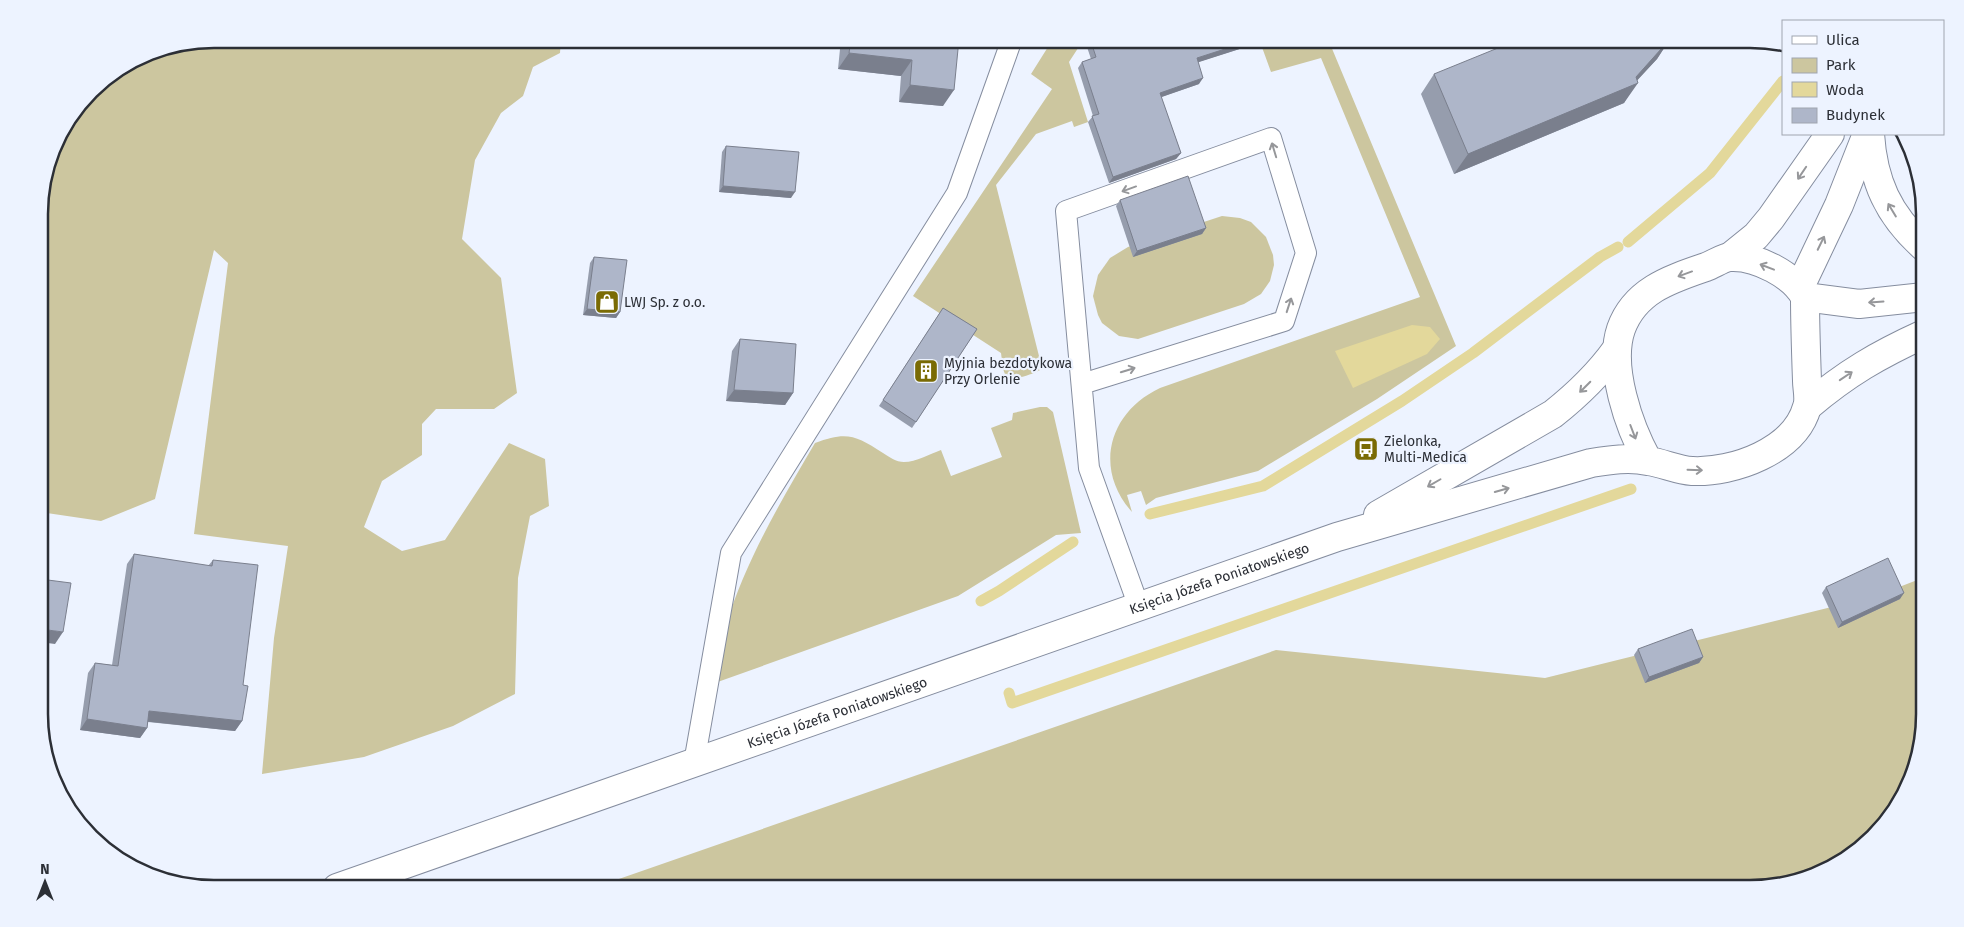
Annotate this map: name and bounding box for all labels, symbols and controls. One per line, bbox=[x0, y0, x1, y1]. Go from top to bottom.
legend bbox=[1782, 20, 1944, 135]
text: Ulica bbox=[1826, 31, 1860, 49]
text: Park bbox=[1826, 56, 1856, 74]
text: Woda bbox=[1826, 81, 1864, 99]
text: Budynek bbox=[1826, 106, 1885, 124]
one-way arrow bbox=[1269, 142, 1279, 158]
one-way arrow bbox=[1797, 166, 1807, 180]
one-way arrow bbox=[1121, 185, 1137, 194]
one-way arrow bbox=[1887, 203, 1898, 217]
one-way arrow bbox=[1817, 236, 1826, 251]
one-way arrow bbox=[1760, 262, 1776, 271]
one-way arrow bbox=[1677, 270, 1693, 279]
shop icon: LWJ Sp. z o.o. bbox=[594, 289, 620, 315]
place label: LWJ Sp. z o.o. bbox=[624, 294, 705, 311]
one-way arrow bbox=[1285, 298, 1294, 313]
one-way arrow bbox=[1868, 298, 1884, 307]
place label: Myjnia bezdotykowa Przy Orlenie bbox=[944, 355, 1072, 388]
building icon: Myjnia bezdotykowa Przy Orlenie bbox=[913, 358, 939, 384]
one-way arrow bbox=[1120, 364, 1136, 374]
one-way arrow bbox=[1839, 371, 1853, 381]
one-way arrow bbox=[1579, 381, 1591, 393]
one-way arrow bbox=[1630, 424, 1639, 439]
place label: Zielonka, Multi-Medica bbox=[1384, 433, 1467, 466]
bus stop icon: Zielonka, Multi-Medica bbox=[1353, 436, 1379, 462]
one-way arrow bbox=[1687, 465, 1703, 475]
one-way arrow bbox=[1426, 478, 1441, 488]
one-way arrow bbox=[1493, 485, 1509, 495]
street label: Księcia Józefa Poniatowskiego bbox=[1127, 539, 1311, 618]
street label: Księcia Józefa Poniatowskiego bbox=[745, 673, 929, 752]
north arrow bbox=[20, 857, 70, 907]
text: N bbox=[40, 861, 50, 878]

